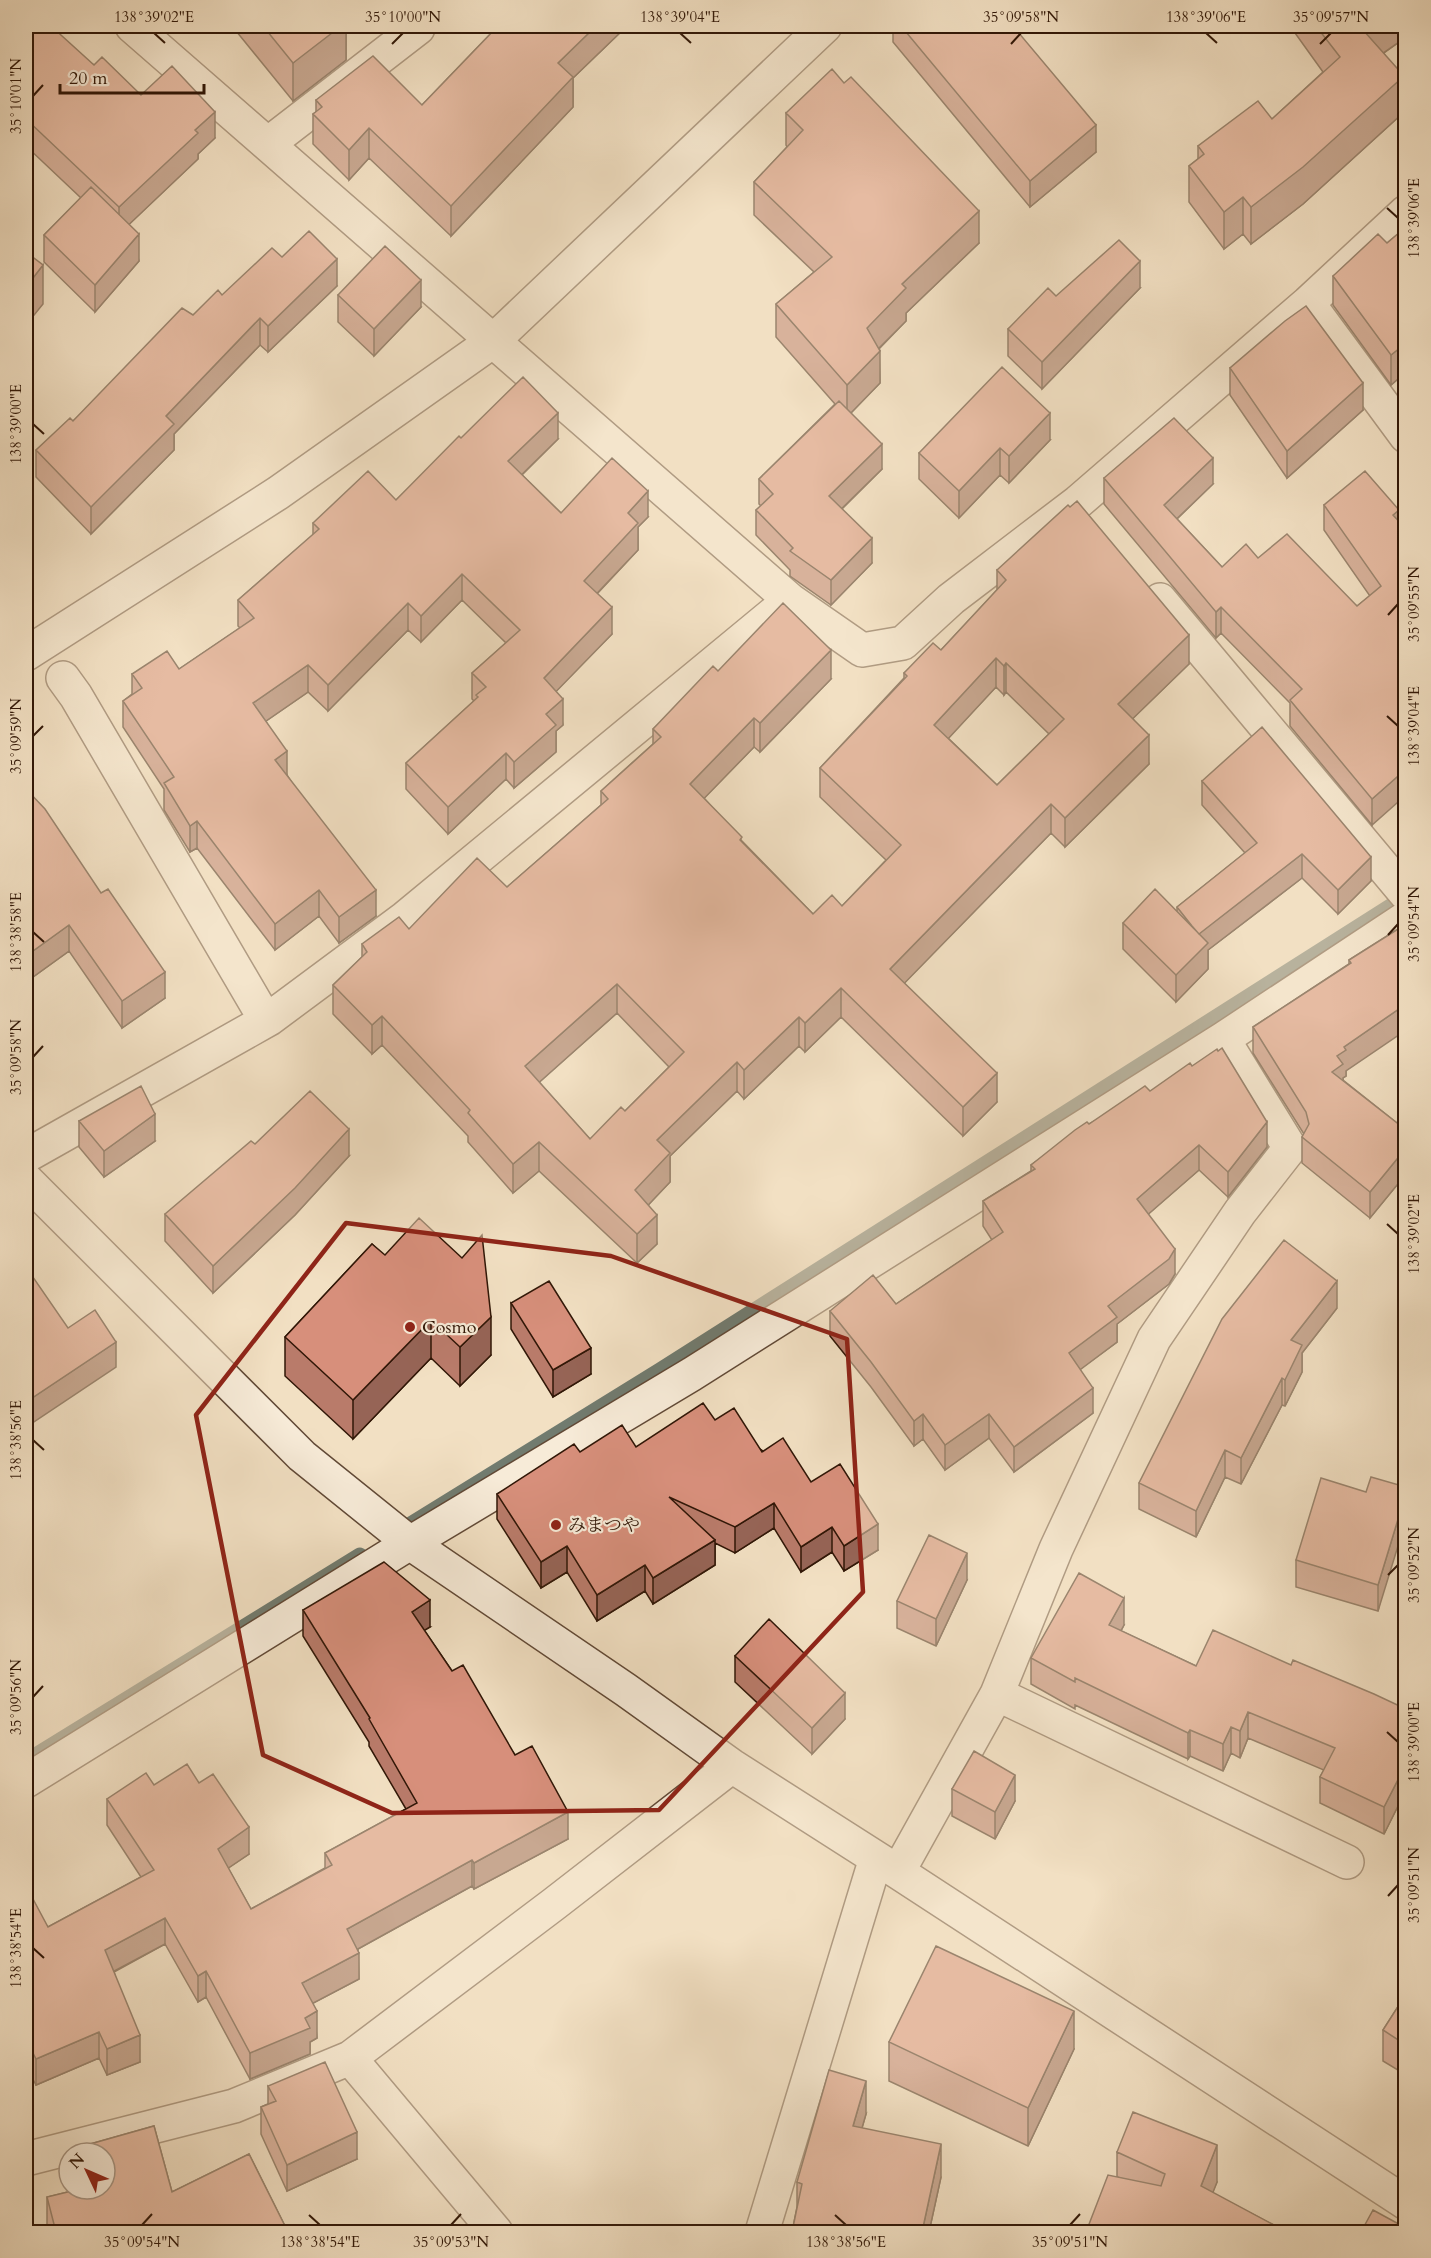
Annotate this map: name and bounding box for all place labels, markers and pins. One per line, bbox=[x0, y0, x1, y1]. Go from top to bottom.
place label: Cosmo bbox=[422, 1315, 477, 1340]
marker: Cosmo bbox=[403, 1320, 417, 1334]
place label: みまつや bbox=[568, 1513, 640, 1538]
marker: みまつや bbox=[549, 1518, 563, 1532]

